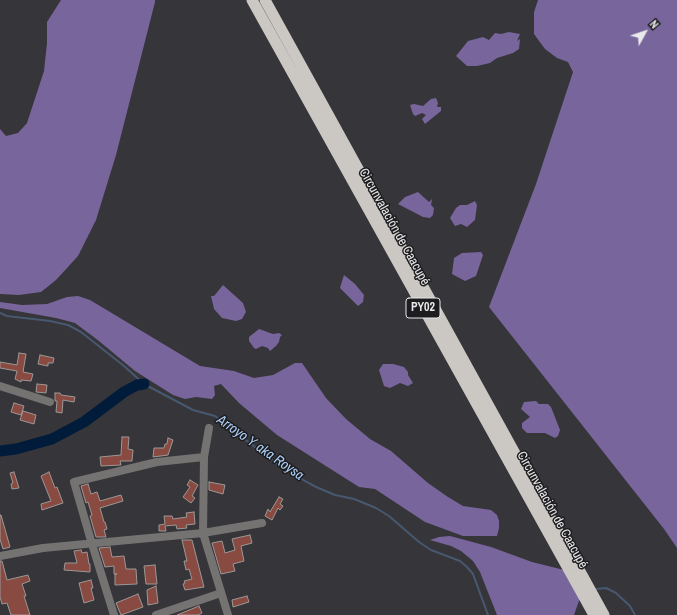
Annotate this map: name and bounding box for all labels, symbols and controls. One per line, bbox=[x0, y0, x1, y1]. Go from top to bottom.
north arrow bbox=[625, 12, 665, 52]
text: N bbox=[647, 17, 662, 31]
street label: Circunvalación de Caacupé bbox=[355, 166, 433, 288]
road number: PY02 bbox=[406, 298, 440, 318]
water label: Arroyo Y aka Roysa bbox=[213, 412, 307, 484]
street label: Circunvalación de Caacupé bbox=[513, 449, 591, 571]

